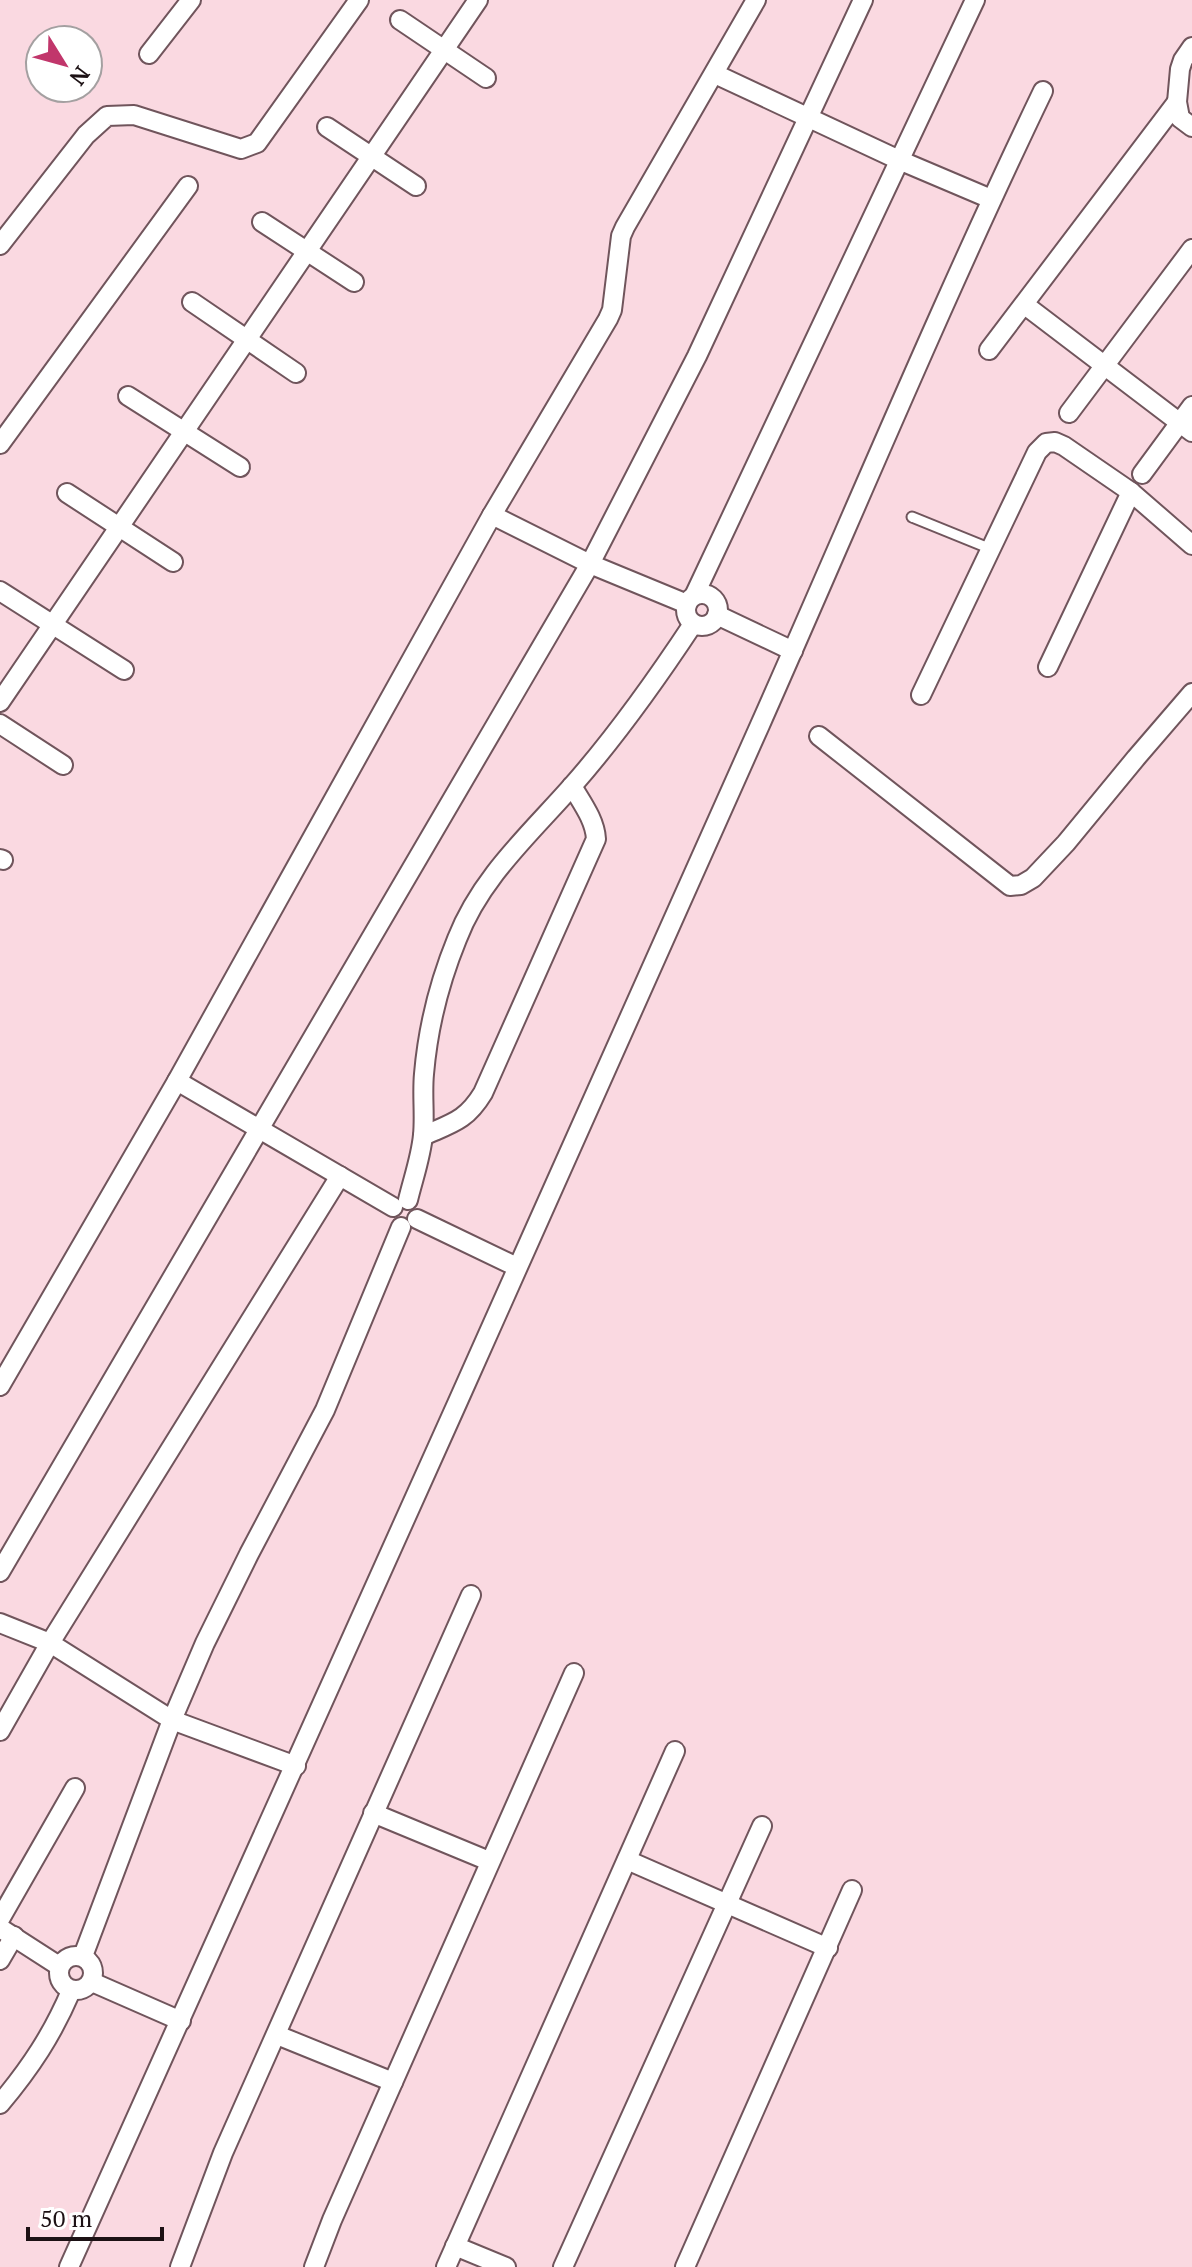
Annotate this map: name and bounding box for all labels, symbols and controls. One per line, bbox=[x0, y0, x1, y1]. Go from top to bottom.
north arrow bbox=[24, 24, 104, 104]
text: N bbox=[64, 61, 97, 92]
scale bar bbox=[28, 2191, 162, 2241]
text: 50 m bbox=[40, 2202, 92, 2234]

